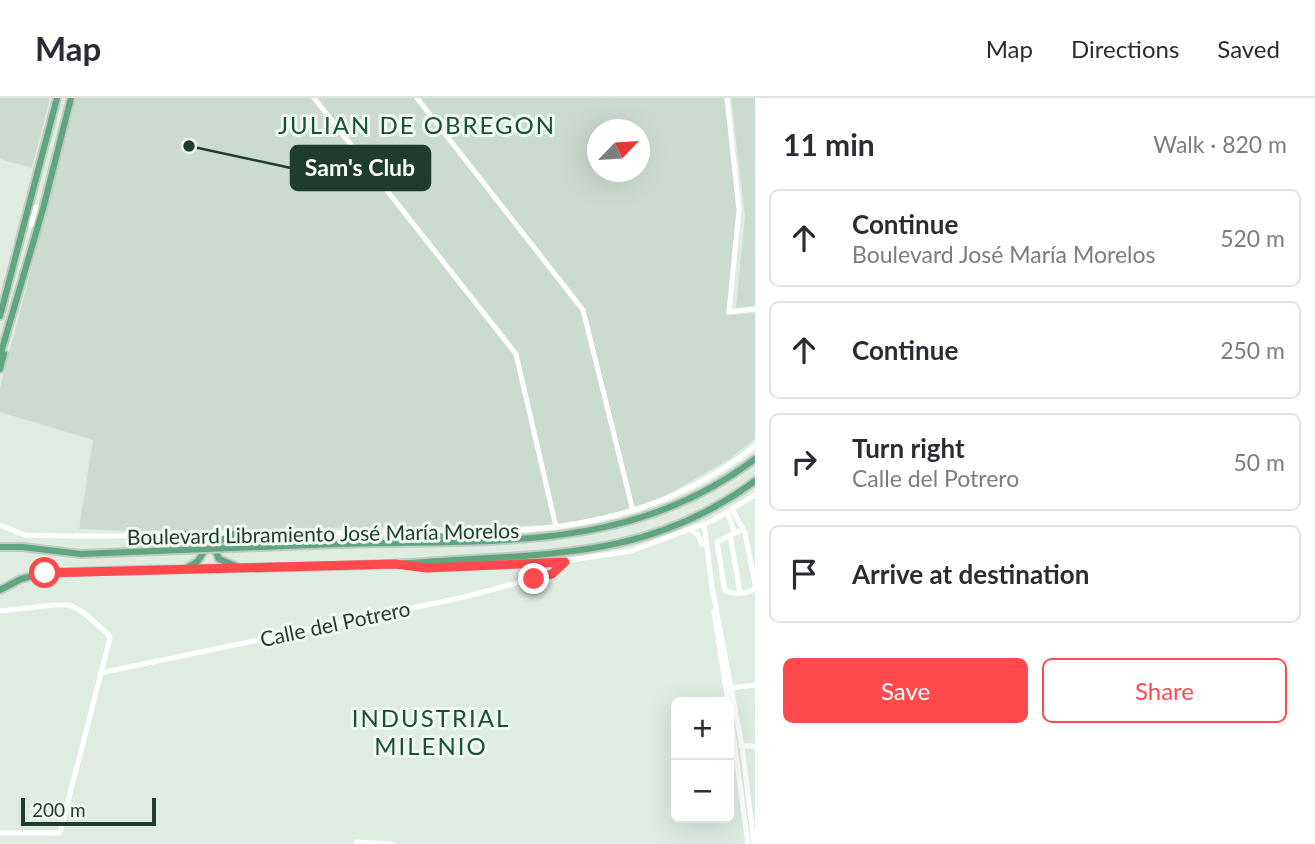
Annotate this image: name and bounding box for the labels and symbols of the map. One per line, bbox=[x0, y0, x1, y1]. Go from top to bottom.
district label: JULIAN DE OBREGON bbox=[278, 110, 556, 139]
north arrow bbox=[587, 119, 650, 182]
callout: Sam's Club bbox=[291, 146, 430, 190]
text: Sam's Club bbox=[305, 153, 415, 181]
street label: Boulevard Libramiento José María Morelos bbox=[127, 517, 519, 549]
route start bbox=[29, 557, 60, 588]
route end bbox=[518, 563, 549, 594]
street label: Calle del Potrero bbox=[258, 595, 412, 651]
district label: INDUSTRIAL MILENIO bbox=[352, 703, 510, 760]
scale bar bbox=[21, 795, 156, 827]

